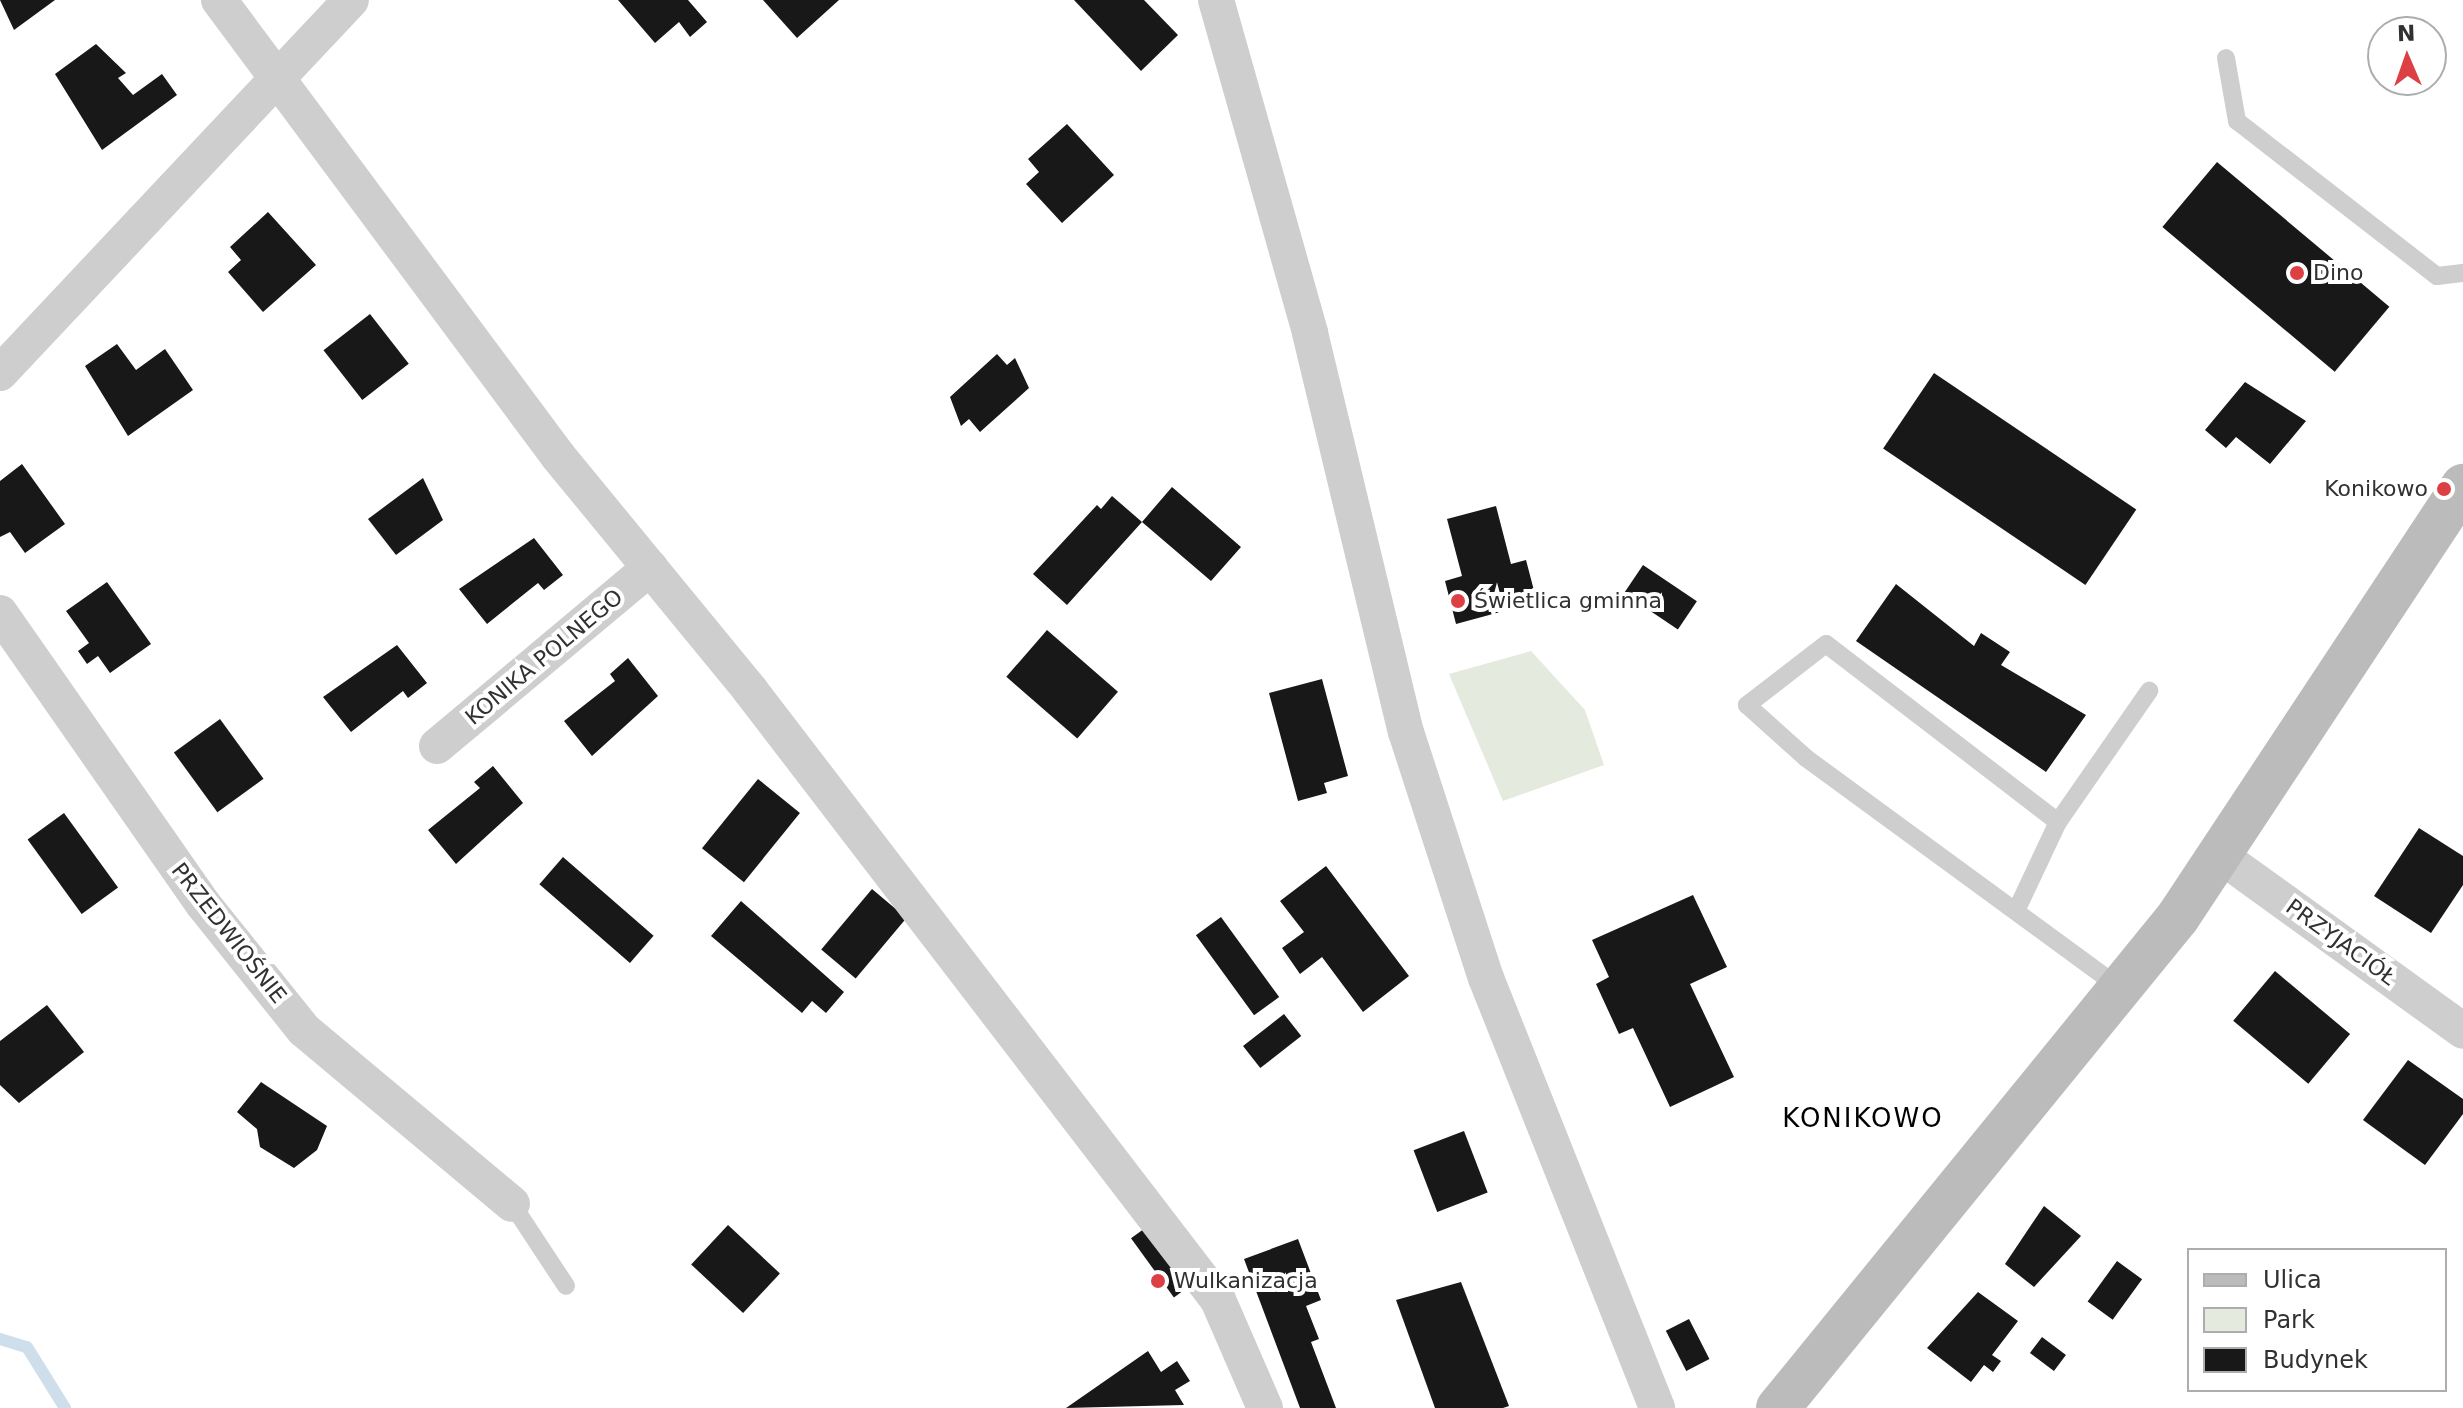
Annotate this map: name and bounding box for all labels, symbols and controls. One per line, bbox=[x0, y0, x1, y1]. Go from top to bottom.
north arrow bbox=[2367, 16, 2447, 96]
text: N bbox=[2397, 21, 2416, 46]
place label: Dino bbox=[2313, 260, 2363, 286]
marker: Dino bbox=[2288, 264, 2306, 282]
place label: Konikowo bbox=[2324, 476, 2428, 502]
marker: Konikowo bbox=[2435, 480, 2453, 498]
street label: KONIKA POLNEGO bbox=[460, 584, 628, 730]
place label: Świetlica gminna bbox=[1474, 588, 1662, 614]
marker: Świetlica gminna bbox=[1449, 592, 1467, 610]
street label: PRZEDWIOŚNIE bbox=[166, 858, 292, 1008]
street label: PRZYJACIÓŁ bbox=[2281, 893, 2401, 991]
district label: KONIKOWO bbox=[1782, 1103, 1944, 1135]
legend bbox=[2187, 1248, 2447, 1392]
text: Ulica bbox=[2263, 1266, 2322, 1294]
place label: Wulkanizacja bbox=[1174, 1268, 1318, 1294]
marker: Wulkanizacja bbox=[1149, 1272, 1167, 1290]
text: Park bbox=[2263, 1306, 2315, 1334]
text: Budynek bbox=[2263, 1346, 2368, 1374]

